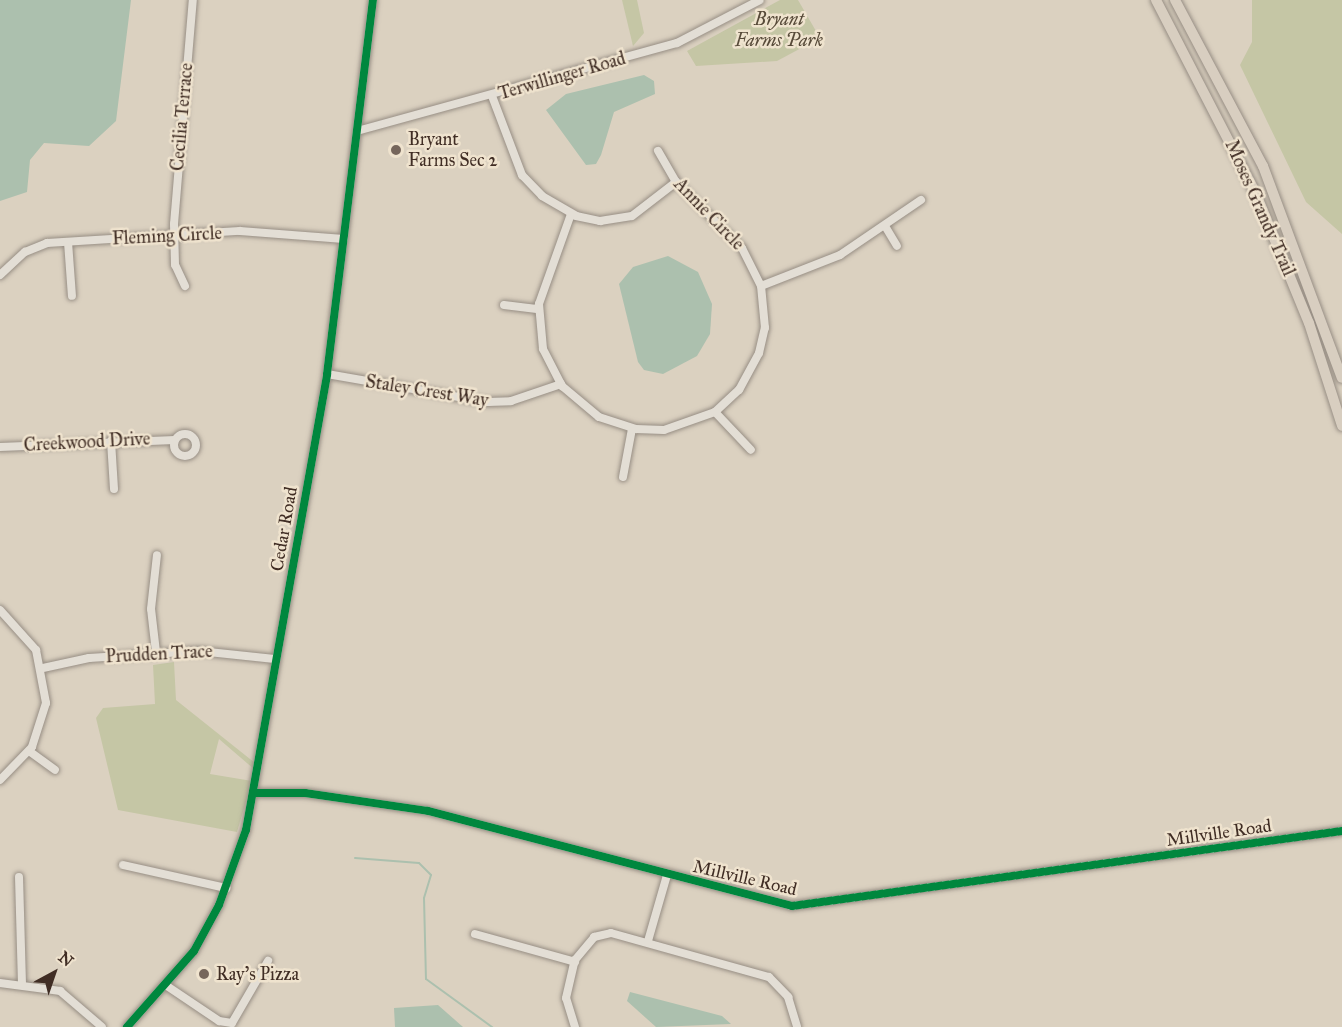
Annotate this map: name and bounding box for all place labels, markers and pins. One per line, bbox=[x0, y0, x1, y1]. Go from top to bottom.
place label: Bryant Farms Sec 2 bbox=[408, 129, 497, 172]
marker: Bryant Farms Sec 2 bbox=[389, 143, 403, 157]
place label: Ray's Pizza bbox=[216, 963, 299, 985]
marker: Ray's Pizza bbox=[197, 967, 211, 981]

